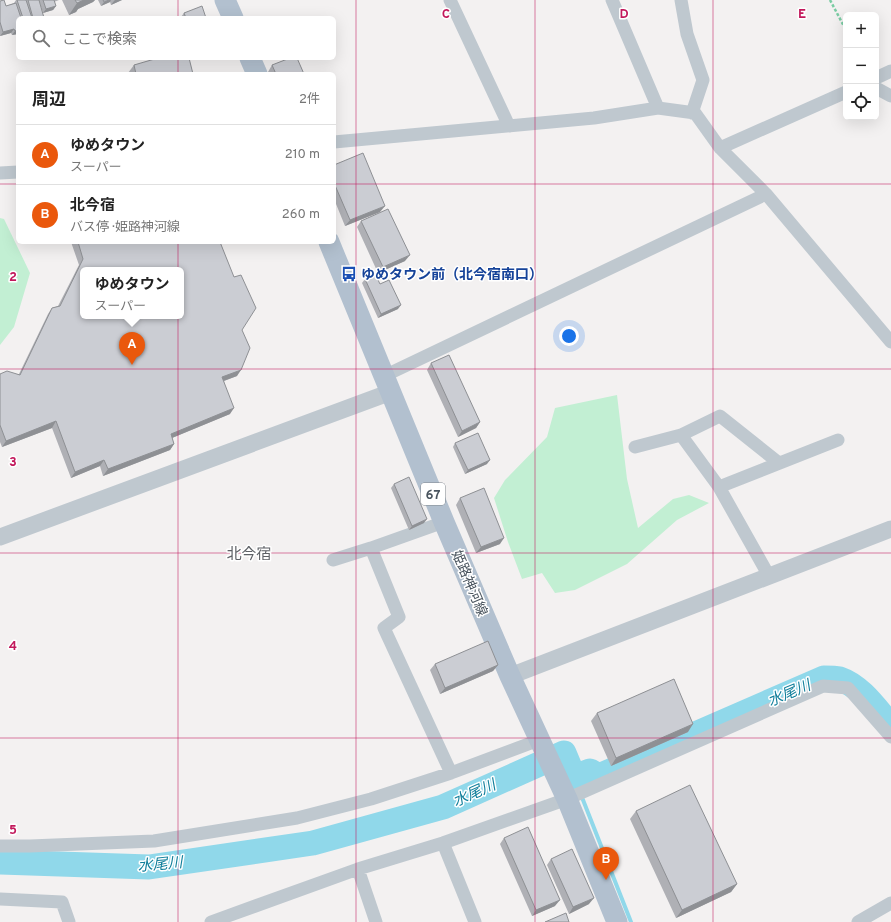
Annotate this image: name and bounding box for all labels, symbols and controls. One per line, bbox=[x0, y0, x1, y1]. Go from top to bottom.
text: C bbox=[442, 7, 450, 23]
text: D bbox=[619, 7, 629, 23]
text: E bbox=[798, 7, 806, 23]
map controls bbox=[843, 12, 879, 120]
button: + bbox=[843, 12, 879, 48]
search box bbox=[16, 16, 336, 60]
icon: search bbox=[30, 27, 52, 49]
text: ここで検索 bbox=[62, 31, 137, 50]
button: − bbox=[843, 48, 879, 84]
button: locate bbox=[843, 84, 879, 120]
text: 周辺 bbox=[32, 90, 66, 112]
text: 2件 bbox=[299, 92, 320, 108]
text: ゆめタウン bbox=[70, 137, 145, 156]
text: A bbox=[40, 147, 50, 163]
text: 210 m bbox=[285, 147, 320, 163]
text: スーパー bbox=[70, 160, 122, 176]
text: 北今宿 bbox=[70, 197, 115, 216]
text: B bbox=[41, 207, 49, 223]
text: 260 m bbox=[282, 207, 320, 223]
text: バス停 · 姫路神河線 bbox=[70, 220, 180, 236]
bus stop icon: ゆめタウン前（北今宿南口） bbox=[340, 265, 358, 283]
place label: ゆめタウン前（北今宿南口） bbox=[361, 266, 543, 284]
popup bbox=[80, 267, 184, 319]
text: 2 bbox=[9, 270, 17, 286]
text: ゆめタウン bbox=[94, 276, 170, 295]
text: スーパー bbox=[94, 299, 146, 315]
your location bbox=[559, 326, 579, 346]
pin: A bbox=[119, 332, 145, 365]
text: 3 bbox=[9, 455, 17, 471]
road number: 67 bbox=[421, 483, 445, 505]
district label: 北今宿 bbox=[226, 545, 272, 565]
street label: 姫路神河線 bbox=[447, 548, 490, 619]
text: 4 bbox=[9, 639, 17, 655]
water label: 水尾川 bbox=[765, 676, 816, 712]
water label: 水尾川 bbox=[450, 776, 501, 812]
text: 5 bbox=[9, 823, 17, 839]
pin: B bbox=[593, 847, 619, 880]
water label: 水尾川 bbox=[137, 854, 185, 877]

